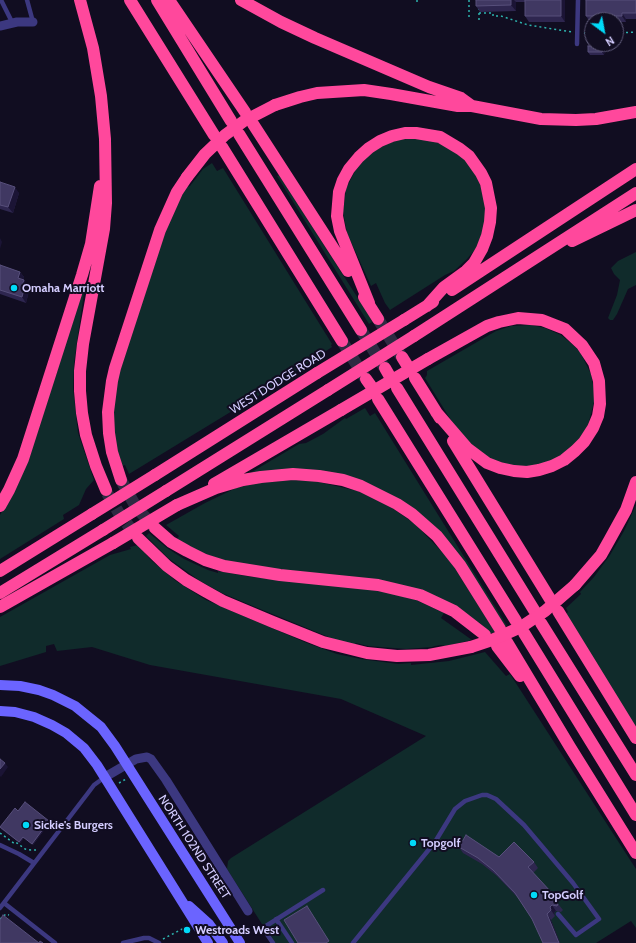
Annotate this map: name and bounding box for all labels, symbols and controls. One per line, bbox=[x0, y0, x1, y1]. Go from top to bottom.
north arrow bbox=[584, 12, 624, 52]
text: N bbox=[603, 33, 617, 49]
place label: Omaha Marriott bbox=[22, 281, 104, 295]
marker: Omaha Marriott bbox=[9, 283, 19, 293]
street label: WEST DODGE ROAD bbox=[227, 347, 329, 417]
street label: NORTH 102ND STREET bbox=[155, 792, 233, 902]
place label: Sickie's Burgers bbox=[34, 818, 113, 832]
marker: Sickie's Burgers bbox=[21, 820, 31, 830]
place label: Topgolf bbox=[421, 836, 460, 850]
marker: Topgolf bbox=[408, 838, 418, 848]
place label: TopGolf bbox=[542, 888, 583, 902]
marker: TopGolf bbox=[529, 890, 539, 900]
place label: Westroads West bbox=[195, 923, 279, 937]
marker: Westroads West bbox=[182, 925, 192, 935]

